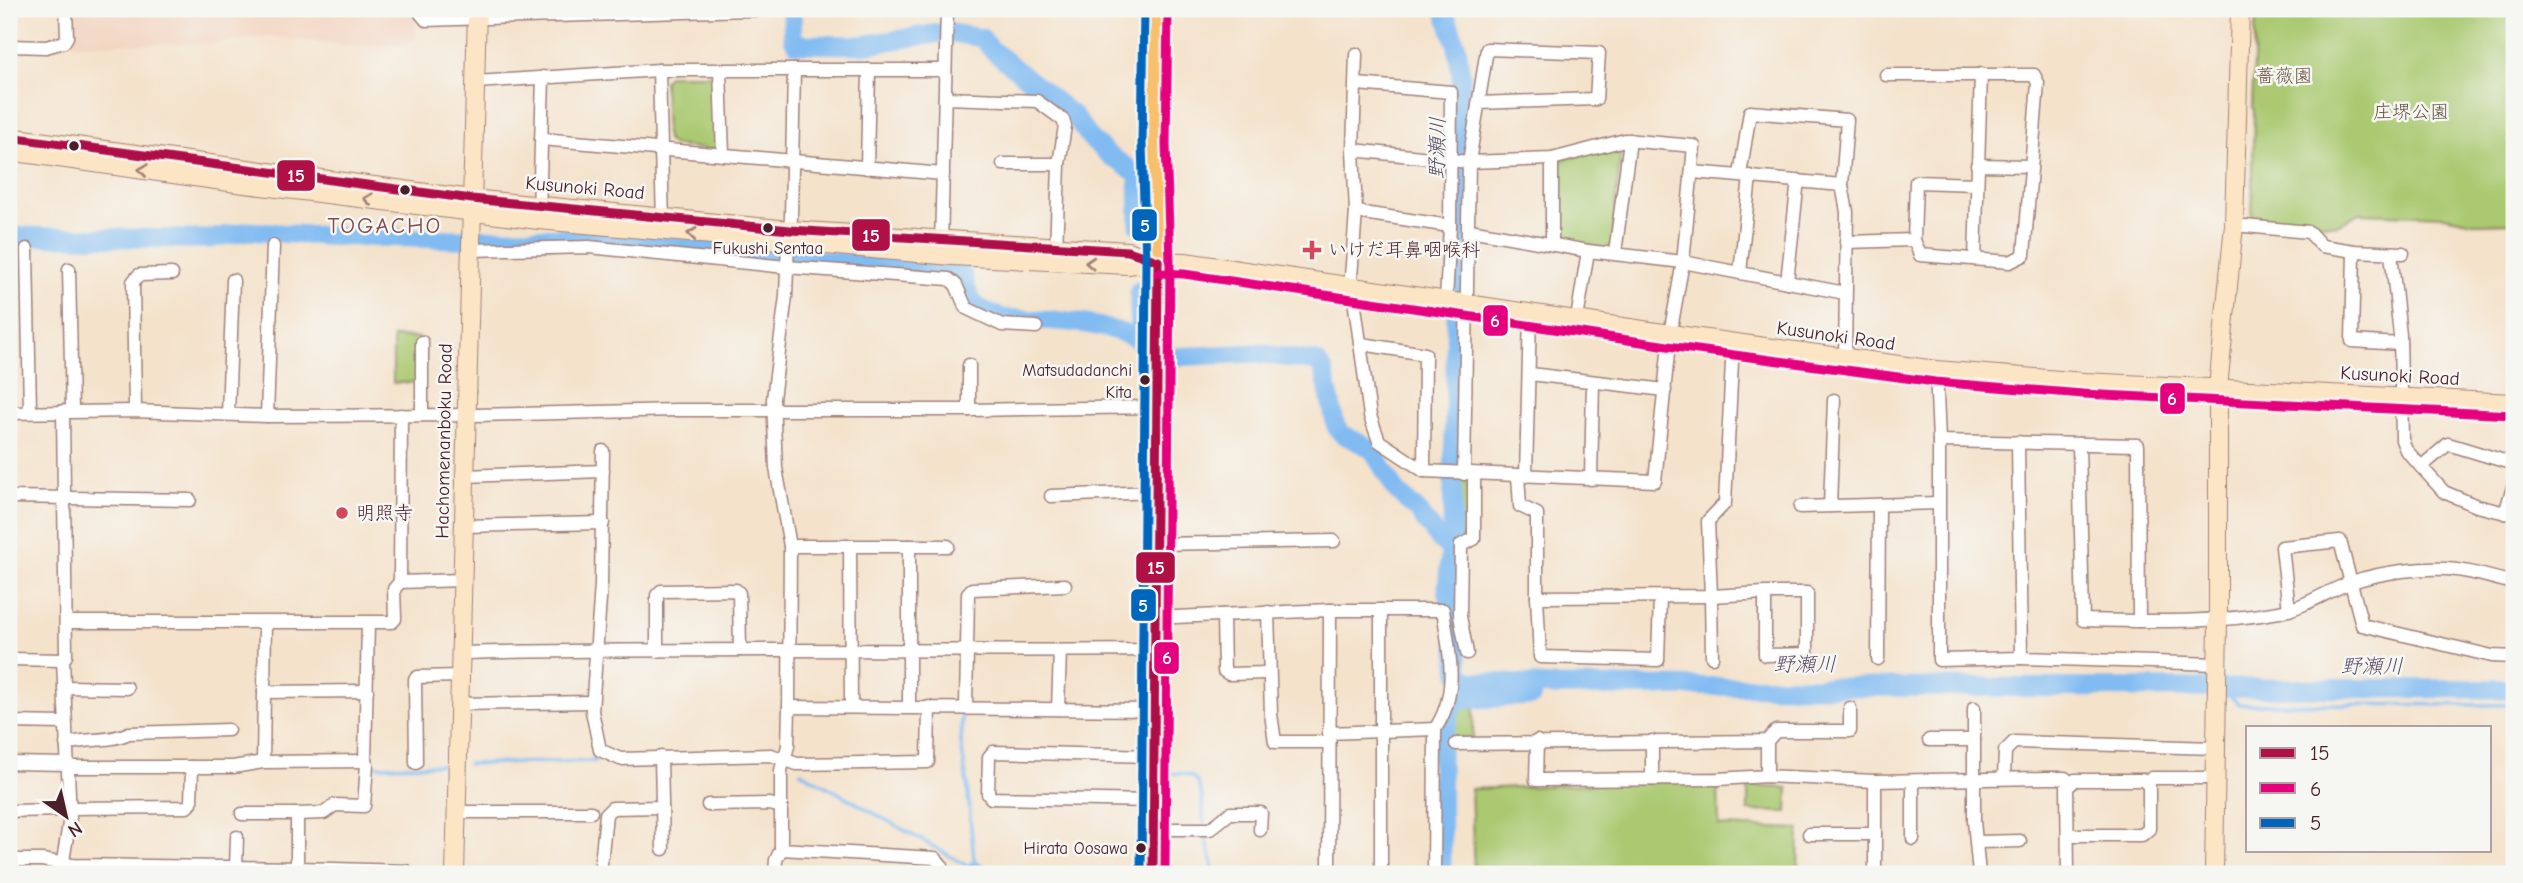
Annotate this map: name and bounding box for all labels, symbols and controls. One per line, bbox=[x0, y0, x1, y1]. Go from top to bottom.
park label: 薔薇園 bbox=[2255, 65, 2313, 87]
park label: 庄堺公園 bbox=[2373, 101, 2449, 123]
water label: 野瀬川 bbox=[1424, 116, 1450, 180]
unlabelled marker bbox=[67, 139, 81, 153]
line badge: 15 bbox=[276, 159, 316, 192]
one-way arrow bbox=[137, 163, 148, 178]
text: 15 bbox=[287, 165, 305, 187]
street label: Kusunoki Road bbox=[525, 172, 645, 204]
unlabelled marker bbox=[398, 183, 412, 197]
one-way arrow bbox=[362, 192, 374, 207]
line badge: 5 bbox=[1131, 208, 1158, 242]
district label: TOGACHO bbox=[328, 212, 442, 239]
text: 5 bbox=[1140, 215, 1150, 237]
line badge: 15 bbox=[851, 218, 891, 252]
marker: Fukushi Sentaa bbox=[761, 221, 775, 235]
text: 15 bbox=[862, 225, 880, 247]
one-way arrow bbox=[686, 227, 697, 242]
place label: Fukushi Sentaa bbox=[713, 239, 823, 258]
place label: いけだ耳鼻咽喉科 bbox=[1328, 239, 1480, 261]
marker: いけだ耳鼻咽喉科 bbox=[1302, 240, 1322, 260]
one-way arrow bbox=[1084, 256, 1095, 271]
line badge: 6 bbox=[1482, 304, 1509, 337]
text: 6 bbox=[1490, 310, 1500, 332]
street label: Kusunoki Road bbox=[1775, 317, 1897, 355]
street label: Hachomenanboku Road bbox=[431, 343, 457, 539]
place label: Matsudadanchi Kita bbox=[1022, 361, 1132, 402]
street label: Kusunoki Road bbox=[2340, 362, 2460, 390]
marker: Matsudadanchi Kita bbox=[1138, 373, 1152, 387]
line badge: 6 bbox=[2159, 382, 2186, 415]
text: 6 bbox=[2167, 388, 2177, 410]
place label: 明照寺 bbox=[356, 502, 413, 524]
marker: 明照寺 bbox=[334, 505, 350, 521]
line badge: 15 bbox=[1135, 551, 1176, 584]
text: 15 bbox=[1147, 557, 1165, 579]
line badge: 5 bbox=[1130, 588, 1157, 622]
text: 5 bbox=[1138, 595, 1148, 617]
line badge: 6 bbox=[1153, 641, 1180, 675]
text: 6 bbox=[1162, 647, 1172, 669]
water label: 野瀬川 bbox=[1774, 652, 1837, 676]
water label: 野瀬川 bbox=[2341, 654, 2404, 678]
legend bbox=[2246, 726, 2492, 852]
text: 15 bbox=[2310, 741, 2330, 765]
text: 6 bbox=[2310, 777, 2321, 801]
north arrow bbox=[32, 782, 102, 852]
text: 5 bbox=[2310, 811, 2321, 835]
text: N bbox=[64, 817, 86, 842]
place label: Hirata Oosawa bbox=[1024, 839, 1128, 858]
marker: Hirata Oosawa bbox=[1134, 841, 1148, 855]

